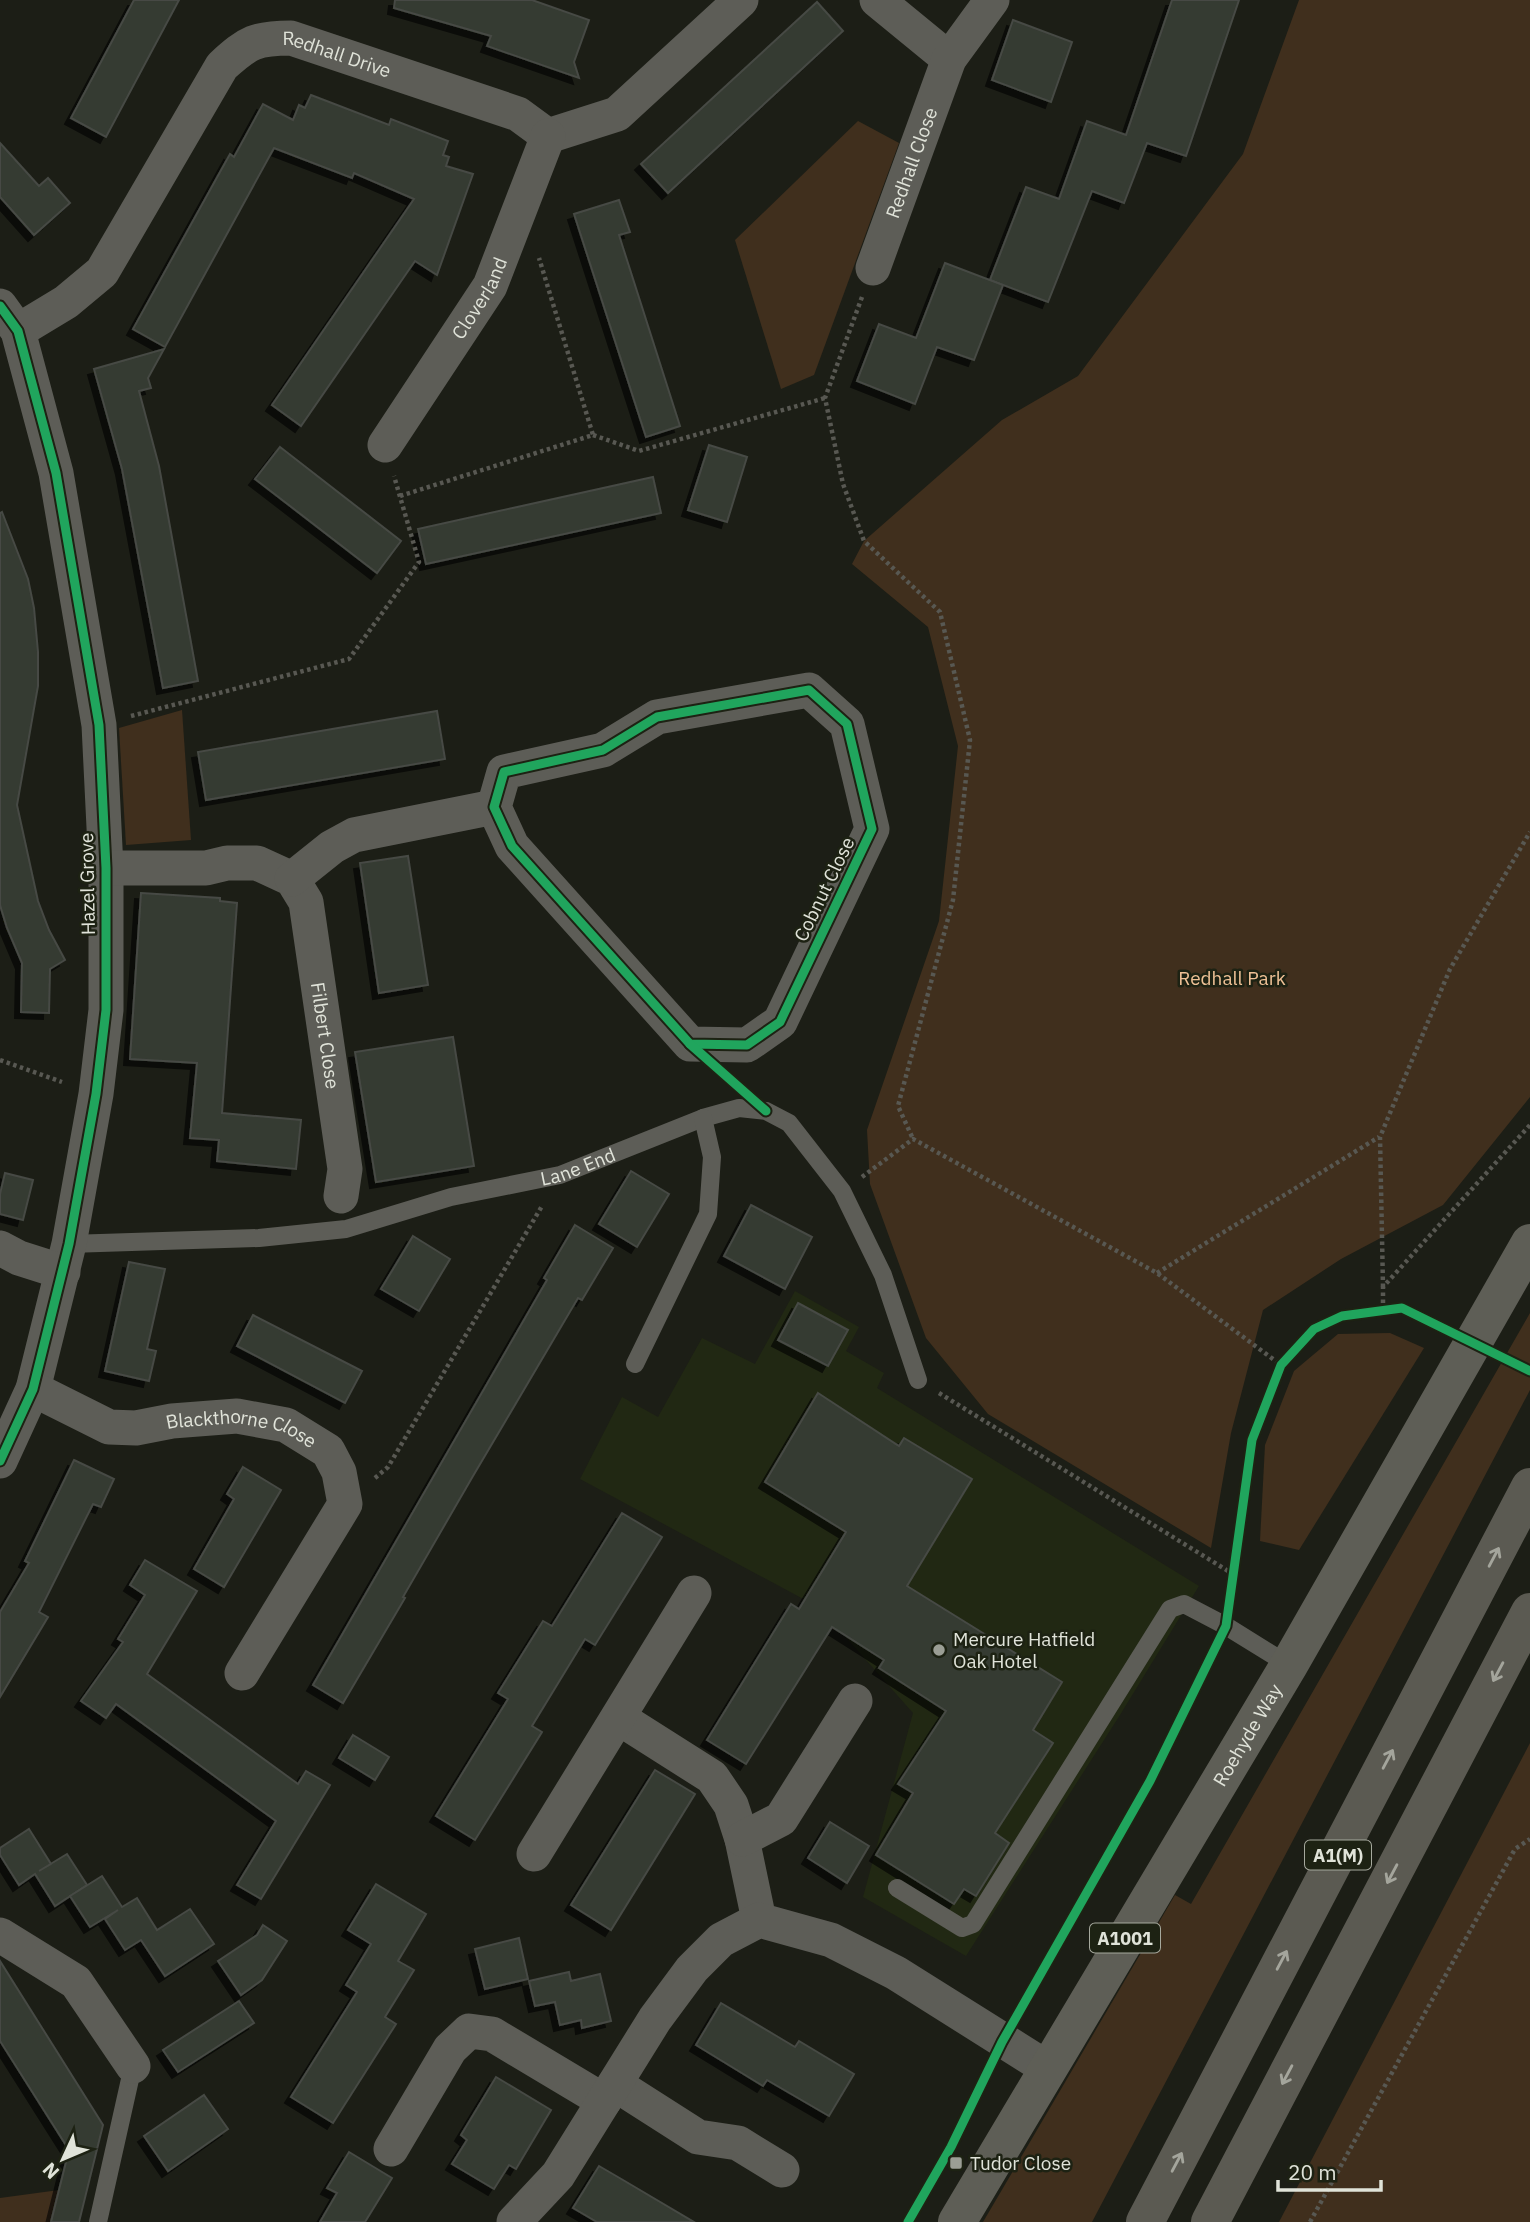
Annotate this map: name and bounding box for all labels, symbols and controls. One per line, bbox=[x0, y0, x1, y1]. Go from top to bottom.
street label: Redhall Drive bbox=[282, 26, 394, 83]
street label: Redhall Close bbox=[880, 104, 942, 222]
street label: Cloverland bbox=[446, 254, 512, 344]
street label: Hazel Grove bbox=[74, 833, 100, 935]
street label: Cobnut Close bbox=[788, 833, 860, 945]
park label: Redhall Park bbox=[1178, 966, 1286, 990]
street label: Filbert Close bbox=[306, 981, 345, 1091]
street label: Lane End bbox=[538, 1142, 619, 1191]
street label: Blackthorne Close bbox=[164, 1404, 321, 1453]
one-way arrow bbox=[1487, 1547, 1501, 1568]
place label: Mercure Hatfield Oak Hotel bbox=[953, 1627, 1095, 1673]
marker: Mercure Hatfield Oak Hotel bbox=[931, 1642, 947, 1658]
one-way arrow bbox=[1491, 1661, 1505, 1682]
street label: Roehyde Way bbox=[1207, 1679, 1287, 1791]
one-way arrow bbox=[1381, 1749, 1395, 1769]
road number: A1(M) bbox=[1305, 1840, 1371, 1870]
one-way arrow bbox=[1385, 1863, 1399, 1884]
road number: A1001 bbox=[1090, 1924, 1160, 1952]
one-way arrow bbox=[1276, 1950, 1290, 1971]
one-way arrow bbox=[1279, 2064, 1293, 2085]
north arrow bbox=[28, 2124, 98, 2194]
scale bar bbox=[1278, 2148, 1381, 2192]
place label: Tudor Close bbox=[970, 2151, 1071, 2175]
one-way arrow bbox=[1170, 2152, 1184, 2172]
marker: Tudor Close bbox=[948, 2155, 964, 2171]
text: N bbox=[37, 2158, 64, 2184]
text: 20 m bbox=[1288, 2158, 1337, 2186]

